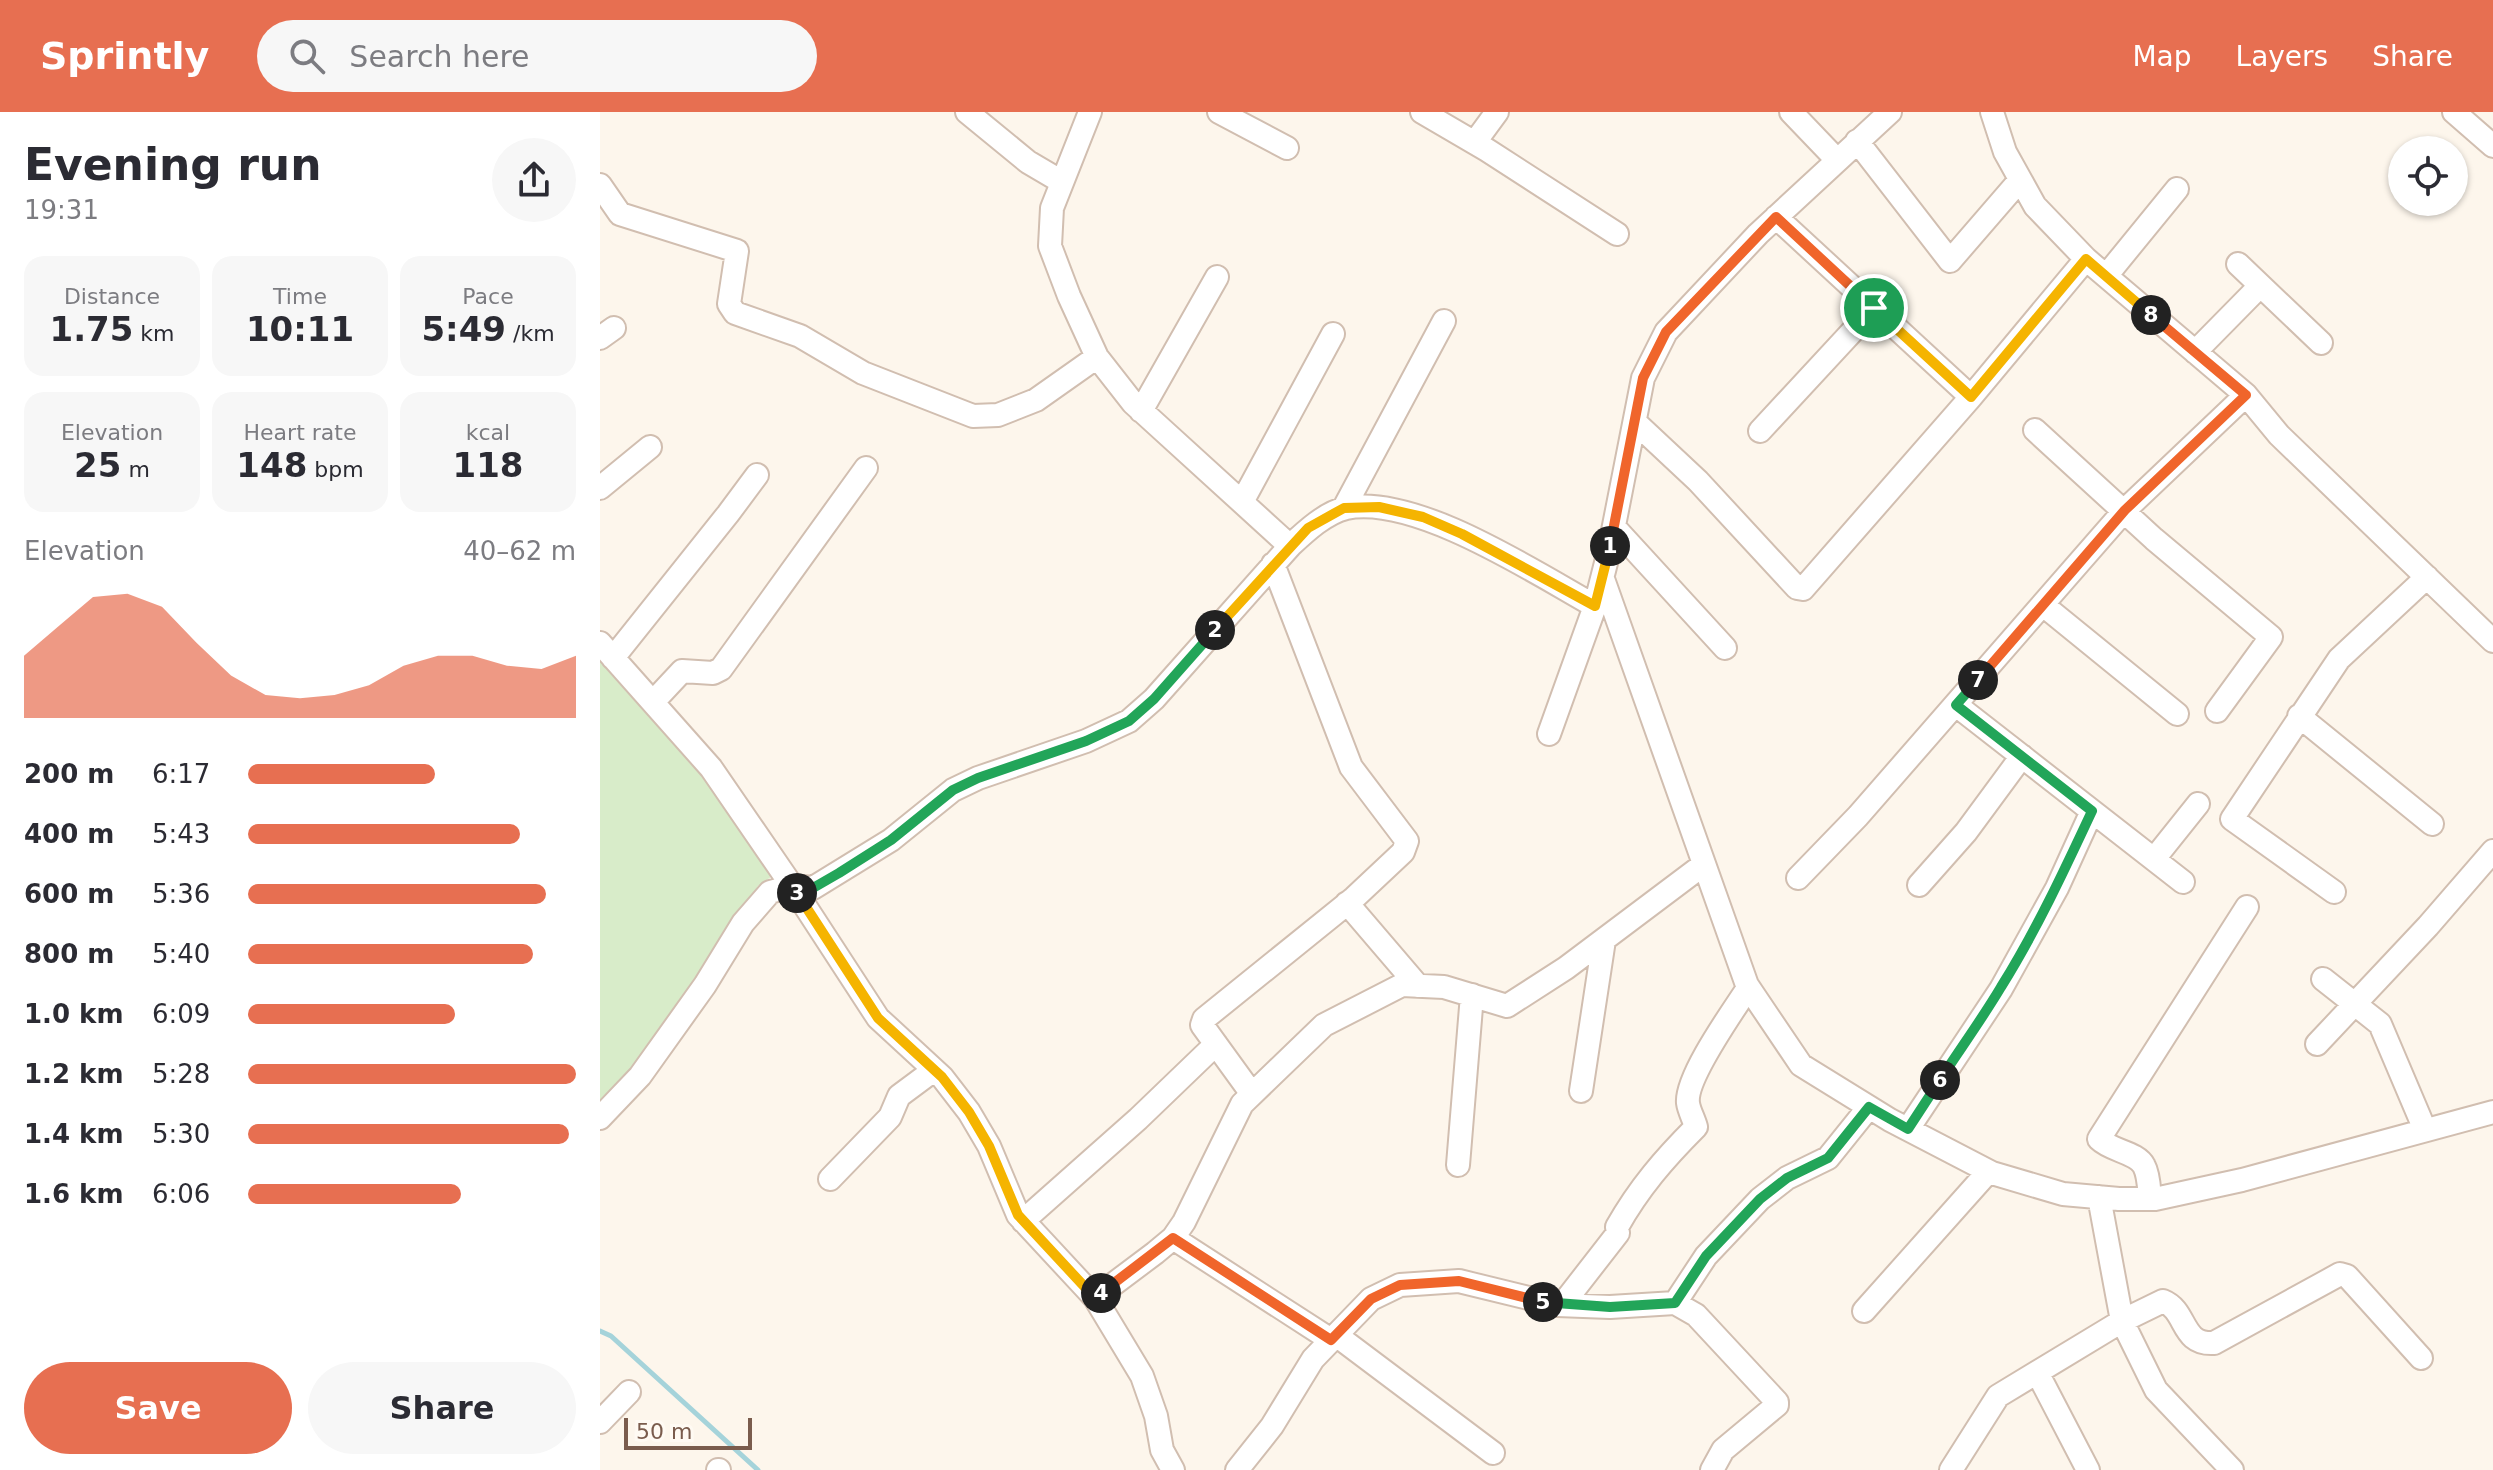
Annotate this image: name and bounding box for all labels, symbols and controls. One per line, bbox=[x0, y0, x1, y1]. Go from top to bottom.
search box bbox=[257, 20, 817, 92]
text: Sprintly bbox=[40, 34, 209, 78]
icon: search bbox=[285, 34, 329, 78]
text: Search here bbox=[349, 39, 530, 74]
text: Map bbox=[2132, 40, 2192, 73]
text: Layers bbox=[2236, 40, 2328, 73]
text: Share bbox=[2372, 40, 2453, 73]
map controls bbox=[2388, 136, 2468, 216]
button: locate bbox=[2388, 136, 2468, 216]
button: share bbox=[492, 138, 576, 222]
text: Evening run bbox=[24, 139, 321, 190]
text: 19:31 bbox=[24, 195, 99, 225]
pin bbox=[1840, 274, 1908, 342]
text: Distance bbox=[64, 284, 160, 309]
text: Time bbox=[273, 284, 327, 309]
text: Pace bbox=[462, 284, 514, 309]
icon: arrive bbox=[1852, 286, 1896, 330]
pin: 8 bbox=[2131, 295, 2171, 335]
text: 8 bbox=[2143, 302, 2159, 327]
text: 1.75 bbox=[49, 309, 133, 349]
text: 10:11 bbox=[246, 309, 354, 349]
text: 5:49 bbox=[421, 309, 506, 349]
text: km bbox=[133, 321, 175, 346]
text: /km bbox=[506, 321, 555, 346]
text: Elevation bbox=[61, 420, 163, 445]
text: Heart rate bbox=[244, 420, 356, 445]
text: kcal bbox=[466, 420, 510, 445]
text: 25 bbox=[74, 445, 121, 485]
text: 148 bbox=[236, 445, 307, 485]
text: 118 bbox=[453, 445, 523, 485]
text: m bbox=[121, 457, 150, 482]
text: bpm bbox=[307, 457, 364, 482]
pin: 1 bbox=[1590, 526, 1630, 566]
text: 1 bbox=[1602, 533, 1618, 558]
text: Elevation bbox=[24, 536, 145, 566]
text: 40–62 m bbox=[463, 536, 576, 566]
pin: 2 bbox=[1195, 610, 1235, 650]
text: 2 bbox=[1207, 617, 1223, 642]
pin: 7 bbox=[1958, 660, 1998, 700]
text: 7 bbox=[1970, 667, 1986, 692]
text: 200 m bbox=[24, 759, 114, 789]
text: 6:17 bbox=[152, 759, 210, 789]
text: 400 m bbox=[24, 819, 114, 849]
text: 5:43 bbox=[152, 819, 210, 849]
pin: 3 bbox=[777, 873, 817, 913]
text: 600 m bbox=[24, 879, 114, 909]
text: 5:36 bbox=[152, 879, 210, 909]
text: 3 bbox=[789, 880, 805, 905]
text: 800 m bbox=[24, 939, 114, 969]
text: 5:40 bbox=[152, 939, 210, 969]
text: 1.0 km bbox=[24, 999, 124, 1029]
text: 6:09 bbox=[152, 999, 210, 1029]
text: 1.2 km bbox=[24, 1059, 124, 1089]
text: 5:28 bbox=[152, 1059, 210, 1089]
pin: 6 bbox=[1920, 1060, 1960, 1100]
text: 6 bbox=[1932, 1067, 1948, 1092]
text: 1.4 km bbox=[24, 1119, 124, 1149]
text: 5:30 bbox=[152, 1119, 210, 1149]
text: 1.6 km bbox=[24, 1179, 124, 1209]
text: 6:06 bbox=[152, 1179, 210, 1209]
pin: 4 bbox=[1081, 1273, 1121, 1313]
text: 4 bbox=[1093, 1280, 1109, 1305]
pin: 5 bbox=[1523, 1282, 1563, 1322]
text: 5 bbox=[1535, 1289, 1551, 1314]
button: Save bbox=[24, 1362, 292, 1454]
button: Share bbox=[308, 1362, 576, 1454]
scale bar bbox=[624, 1414, 752, 1450]
text: 50 m bbox=[636, 1419, 692, 1444]

